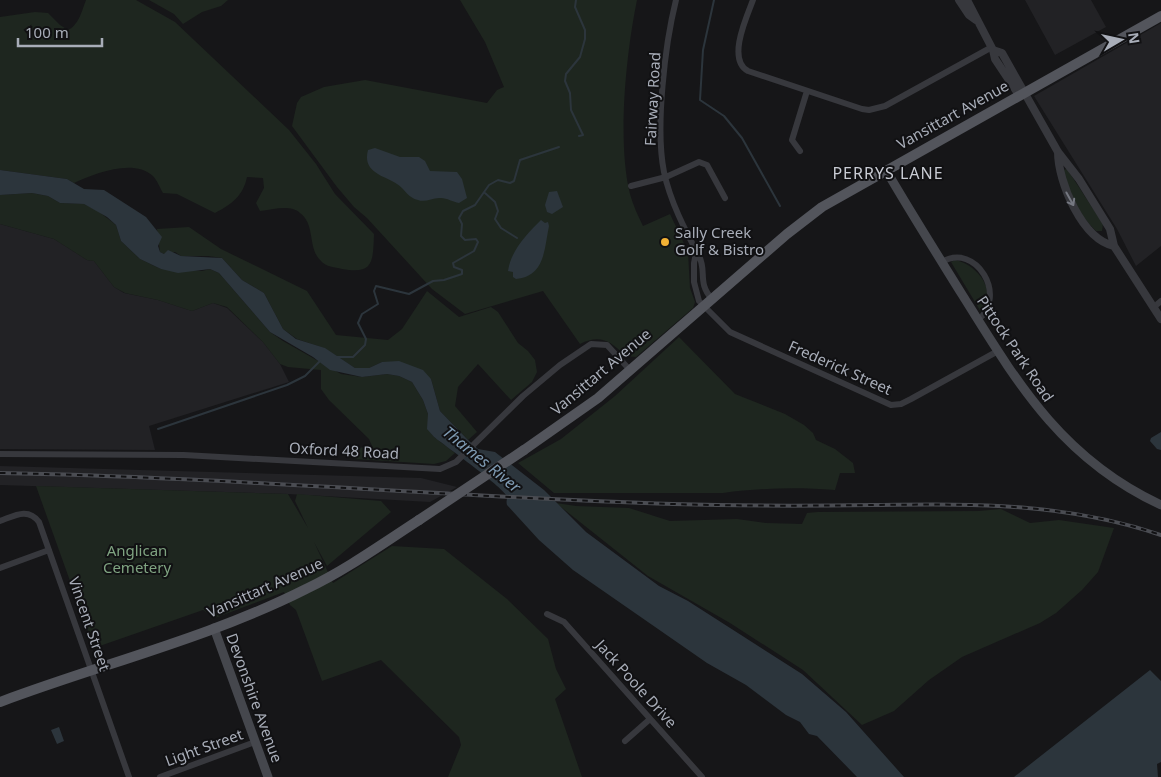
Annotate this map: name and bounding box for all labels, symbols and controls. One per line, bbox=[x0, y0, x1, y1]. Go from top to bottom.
scale bar bbox=[18, 15, 101, 47]
north arrow bbox=[1096, 15, 1146, 65]
text: 100 m bbox=[25, 22, 69, 42]
text: N bbox=[1124, 31, 1145, 45]
street label: Fairway Road bbox=[640, 51, 664, 146]
street label: Vansittart Avenue bbox=[893, 75, 1012, 153]
district label: PERRYS LANE bbox=[832, 162, 944, 184]
one-way arrow bbox=[1066, 191, 1075, 206]
place label: Sally Creek Golf & Bistro bbox=[675, 222, 764, 259]
marker: Sally Creek Golf & Bistro bbox=[659, 236, 671, 248]
street label: Pittock Park Road bbox=[973, 292, 1059, 405]
street label: Vansittart Avenue bbox=[546, 323, 655, 419]
street label: Frederick Street bbox=[786, 335, 896, 399]
water label: Thames River bbox=[438, 421, 526, 498]
street label: Oxford 48 Road bbox=[289, 437, 400, 463]
park label: Anglican Cemetery bbox=[103, 540, 171, 577]
street label: Vansittart Avenue bbox=[203, 553, 326, 622]
street label: Vincent Street bbox=[64, 574, 116, 674]
street label: Devonshire Avenue bbox=[222, 630, 288, 765]
street label: Jack Poole Drive bbox=[590, 633, 682, 732]
street label: Light Street bbox=[162, 724, 246, 770]

